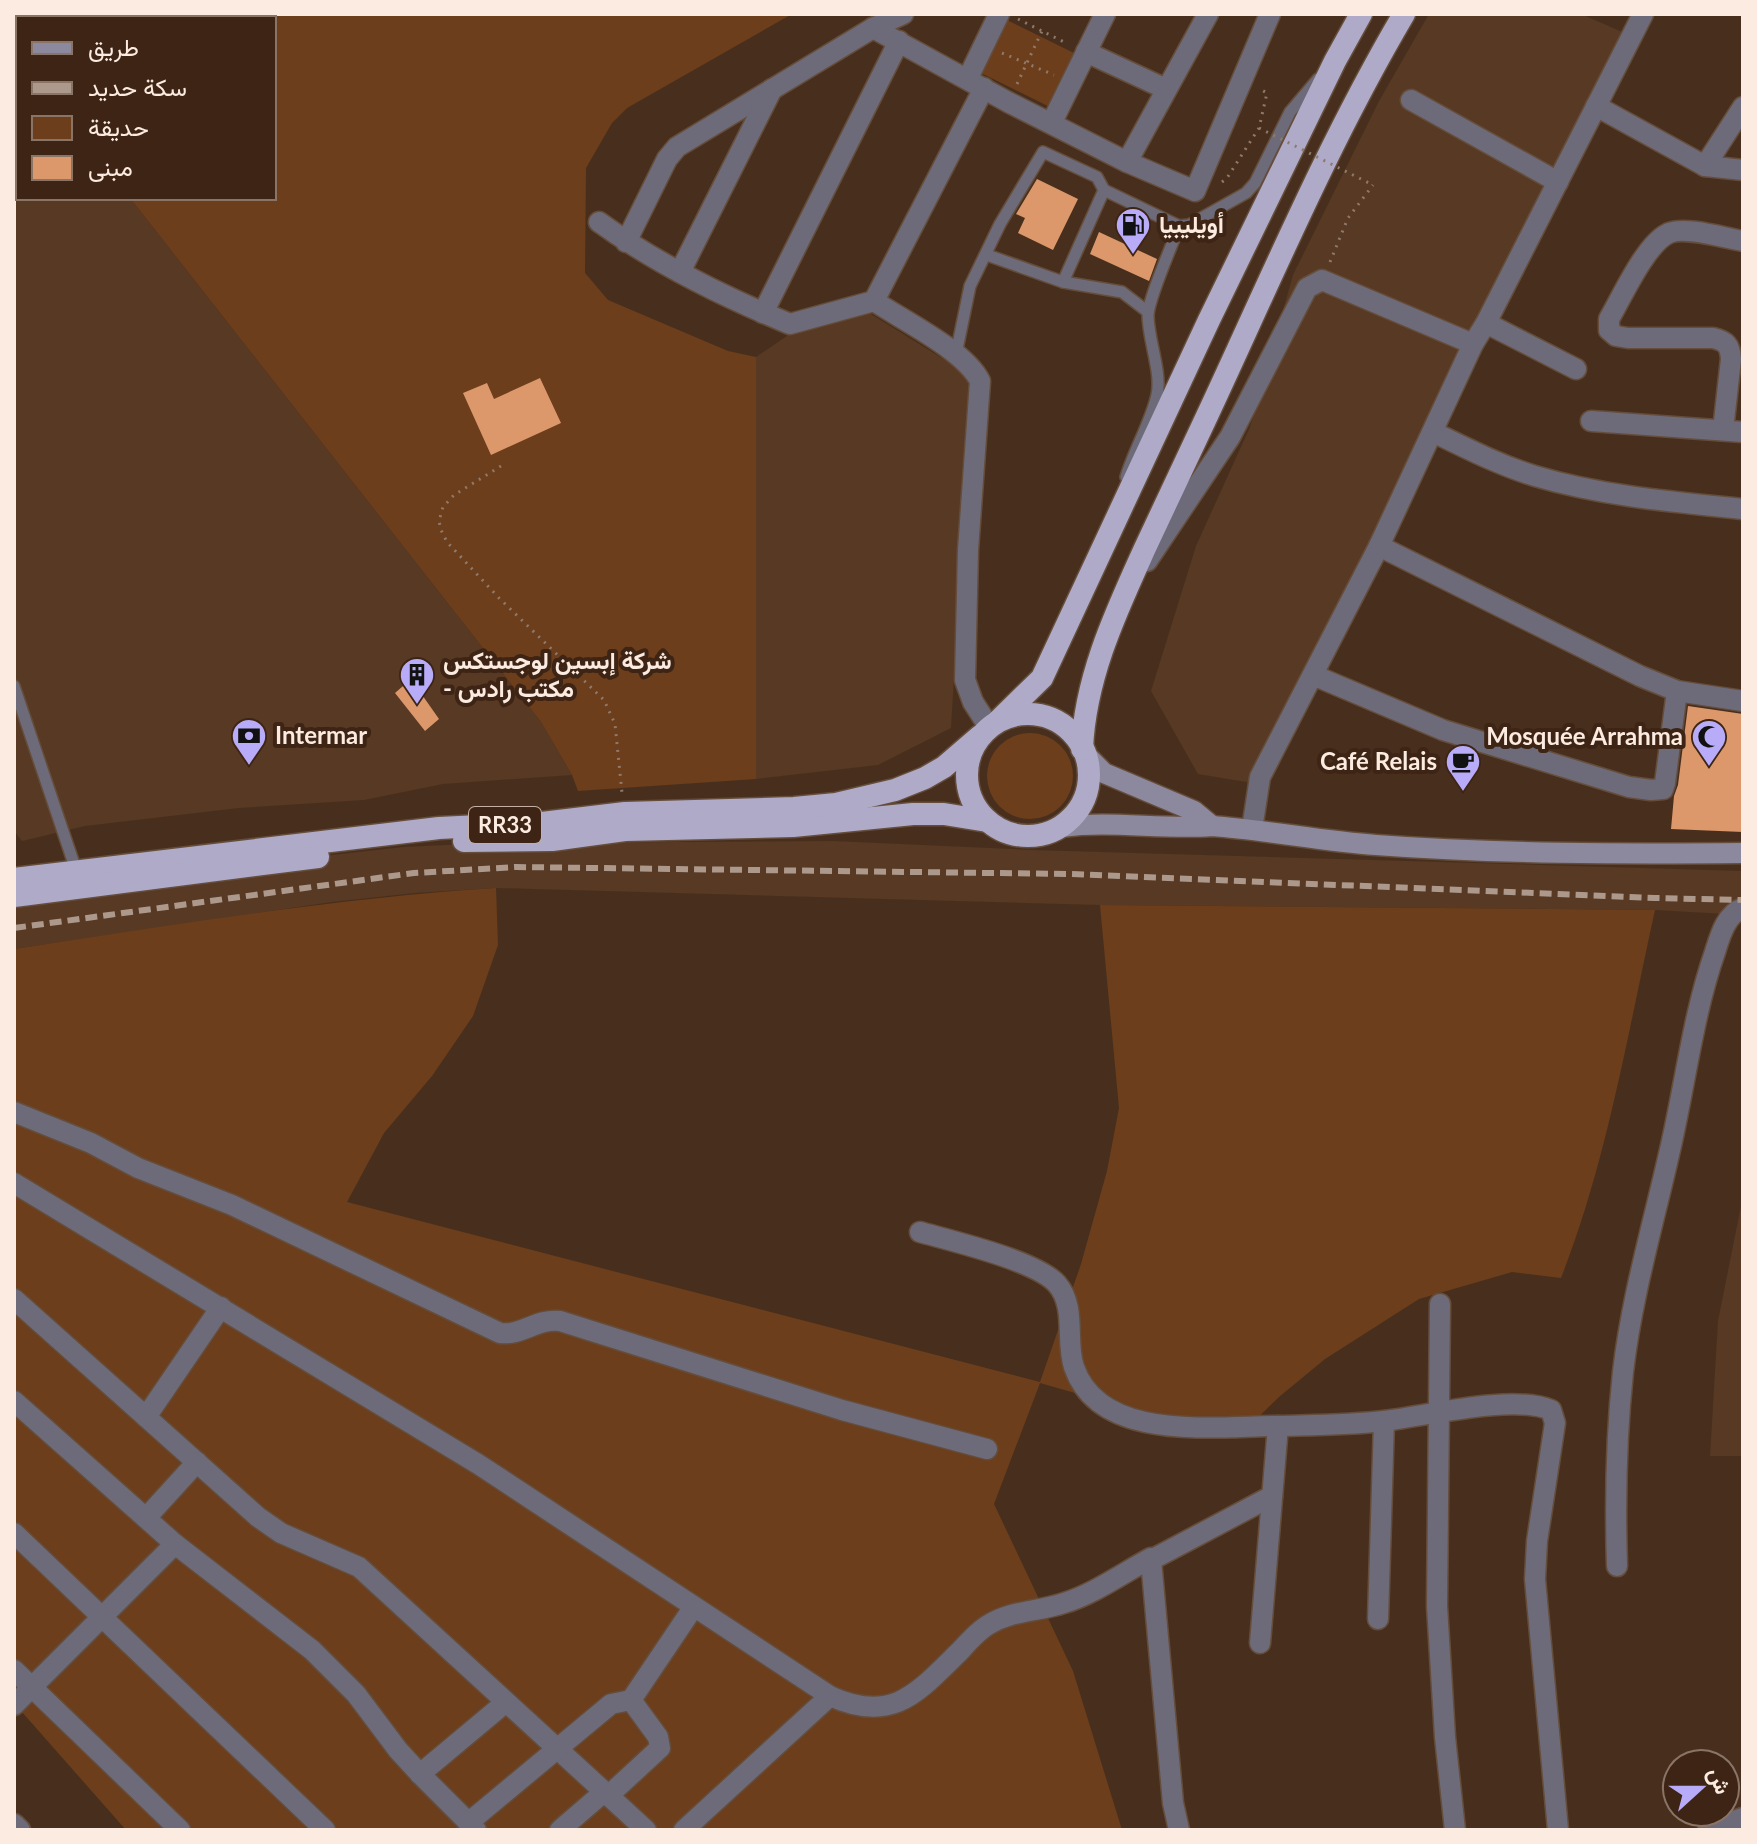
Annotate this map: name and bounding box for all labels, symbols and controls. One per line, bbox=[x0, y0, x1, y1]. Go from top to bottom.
legend bbox=[16, 16, 276, 200]
text: طريق bbox=[88, 32, 139, 63]
text: سكة حديد bbox=[88, 72, 187, 102]
text: حديقة bbox=[88, 112, 149, 142]
text: مبنى bbox=[88, 152, 133, 182]
fuel station icon: أويليبيا bbox=[1114, 206, 1152, 256]
place label: أويليبيا bbox=[1159, 209, 1224, 240]
place label: شركة إبسين لوجستكس - مكتب رادس bbox=[443, 645, 672, 704]
building icon: شركة إبسين لوجستكس - مكتب رادس bbox=[398, 656, 436, 706]
bank icon: Intermar bbox=[230, 717, 268, 767]
mosque icon: Mosquée Arrahma bbox=[1690, 718, 1728, 768]
place label: Intermar bbox=[275, 720, 367, 749]
place label: Mosquée Arrahma bbox=[1486, 721, 1683, 750]
cafe icon: Café Relais bbox=[1444, 743, 1482, 793]
place label: Café Relais bbox=[1320, 746, 1437, 775]
road number: RR33 bbox=[469, 807, 541, 843]
north arrow bbox=[1661, 1748, 1741, 1828]
text: ش bbox=[1702, 1763, 1737, 1798]

